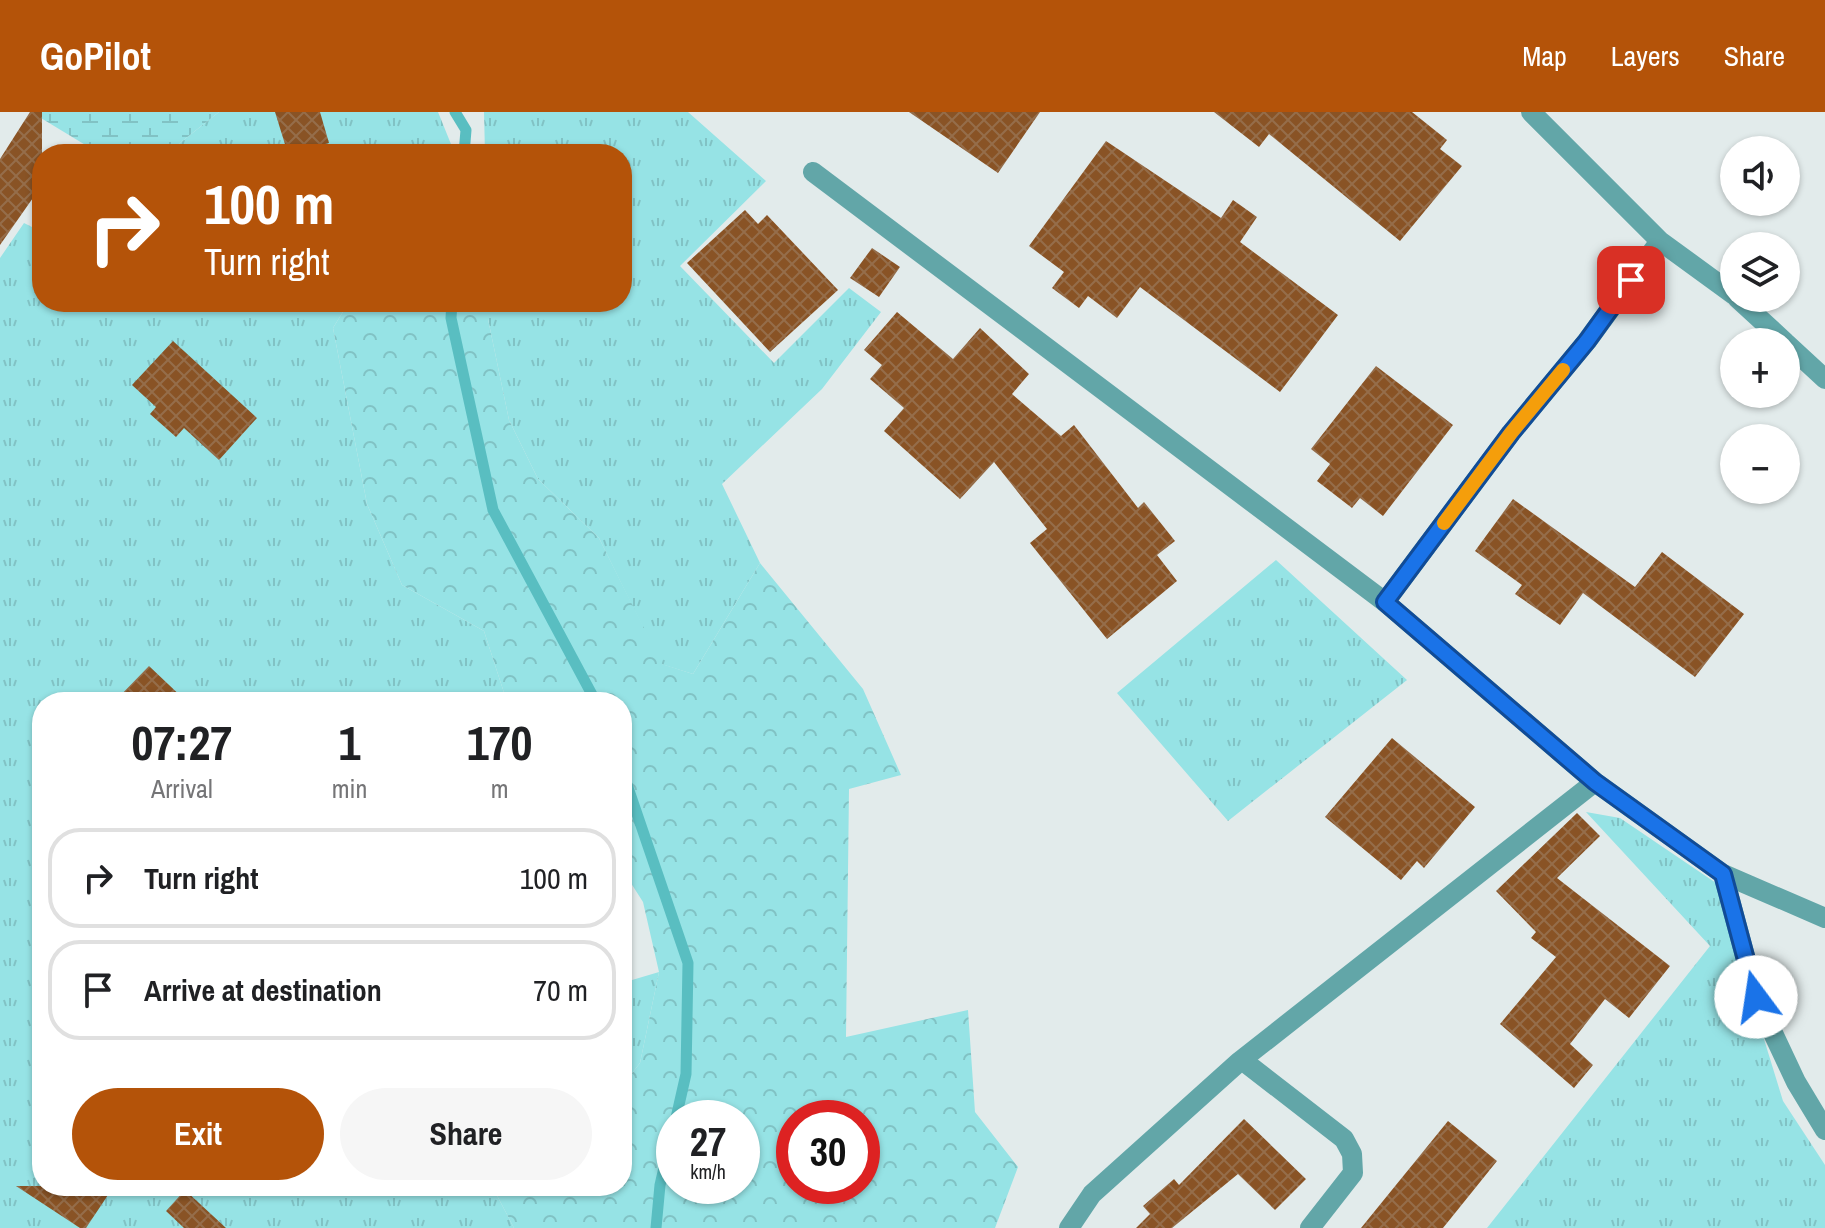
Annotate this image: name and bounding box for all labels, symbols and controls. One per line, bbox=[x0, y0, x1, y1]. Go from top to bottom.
text: GoPilot bbox=[40, 31, 151, 82]
text: Map bbox=[1522, 37, 1567, 75]
text: Layers bbox=[1611, 37, 1680, 75]
text: Share bbox=[1724, 37, 1785, 75]
map controls bbox=[1720, 136, 1800, 504]
button: sound bbox=[1720, 136, 1800, 216]
text: 100 m bbox=[204, 166, 334, 241]
icon: right bbox=[72, 176, 176, 280]
button: layers bbox=[1720, 232, 1800, 312]
text: Turn right bbox=[204, 238, 329, 286]
pin bbox=[1597, 246, 1665, 314]
icon: arrive bbox=[1609, 258, 1653, 302]
button: + bbox=[1720, 328, 1800, 408]
button: − bbox=[1720, 424, 1800, 504]
text: 07:27 bbox=[132, 710, 232, 775]
text: 1 bbox=[339, 710, 360, 775]
text: 170 bbox=[467, 710, 532, 775]
text: Arrival bbox=[151, 771, 213, 806]
text: min bbox=[332, 771, 367, 806]
text: m bbox=[491, 771, 509, 806]
icon: right bbox=[76, 856, 120, 900]
text: Turn right bbox=[144, 858, 258, 898]
text: 100 m bbox=[520, 858, 588, 898]
position arrow bbox=[1714, 955, 1798, 1039]
icon: arrive bbox=[76, 968, 120, 1012]
text: Arrive at destination bbox=[144, 970, 382, 1010]
text: 70 m bbox=[533, 970, 588, 1010]
button: Exit bbox=[72, 1088, 324, 1180]
button: Share bbox=[340, 1088, 592, 1180]
speed limit sign: 30 bbox=[776, 1100, 880, 1204]
text: 27 bbox=[690, 1115, 726, 1168]
text: km/h bbox=[690, 1158, 726, 1185]

